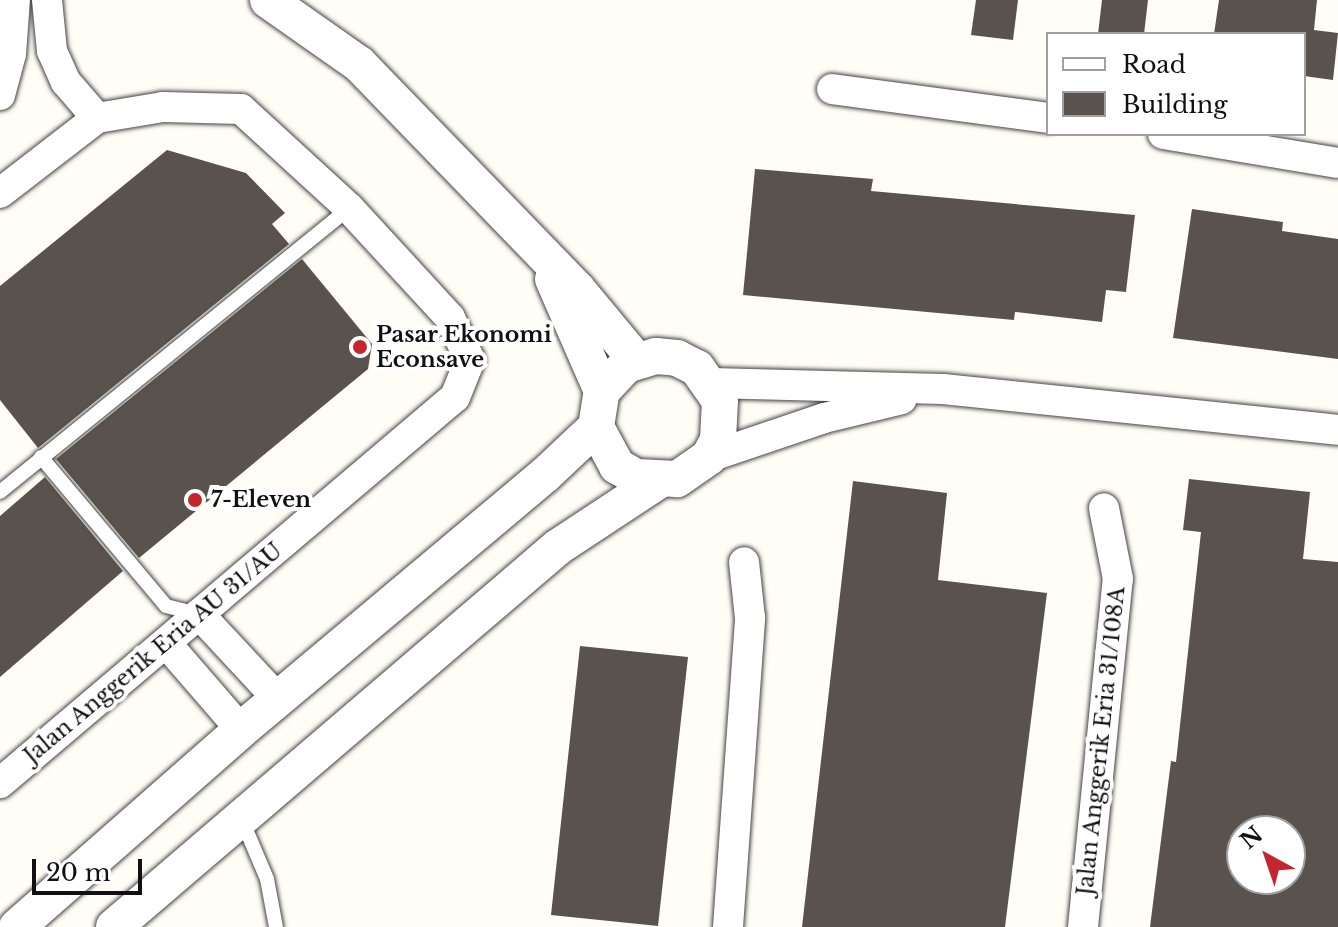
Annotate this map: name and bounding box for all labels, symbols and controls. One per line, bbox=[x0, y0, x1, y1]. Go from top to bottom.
legend bbox=[1046, 32, 1306, 136]
text: Road bbox=[1122, 50, 1186, 79]
text: Building bbox=[1122, 90, 1228, 119]
place label: Pasar Ekonomi Econsave bbox=[376, 321, 552, 372]
marker: Pasar Ekonomi Econsave bbox=[351, 338, 369, 356]
place label: 7-Eleven bbox=[211, 487, 311, 513]
marker: 7-Eleven bbox=[186, 491, 204, 509]
street label: Jalan Anggerik Eria AU 31/AU bbox=[18, 536, 288, 770]
street label: Jalan Anggerik Eria 31/108A bbox=[1072, 585, 1130, 897]
north arrow bbox=[1226, 815, 1306, 895]
text: N bbox=[1235, 821, 1268, 855]
scale bar bbox=[36, 843, 146, 893]
text: 20 m bbox=[46, 858, 111, 887]

